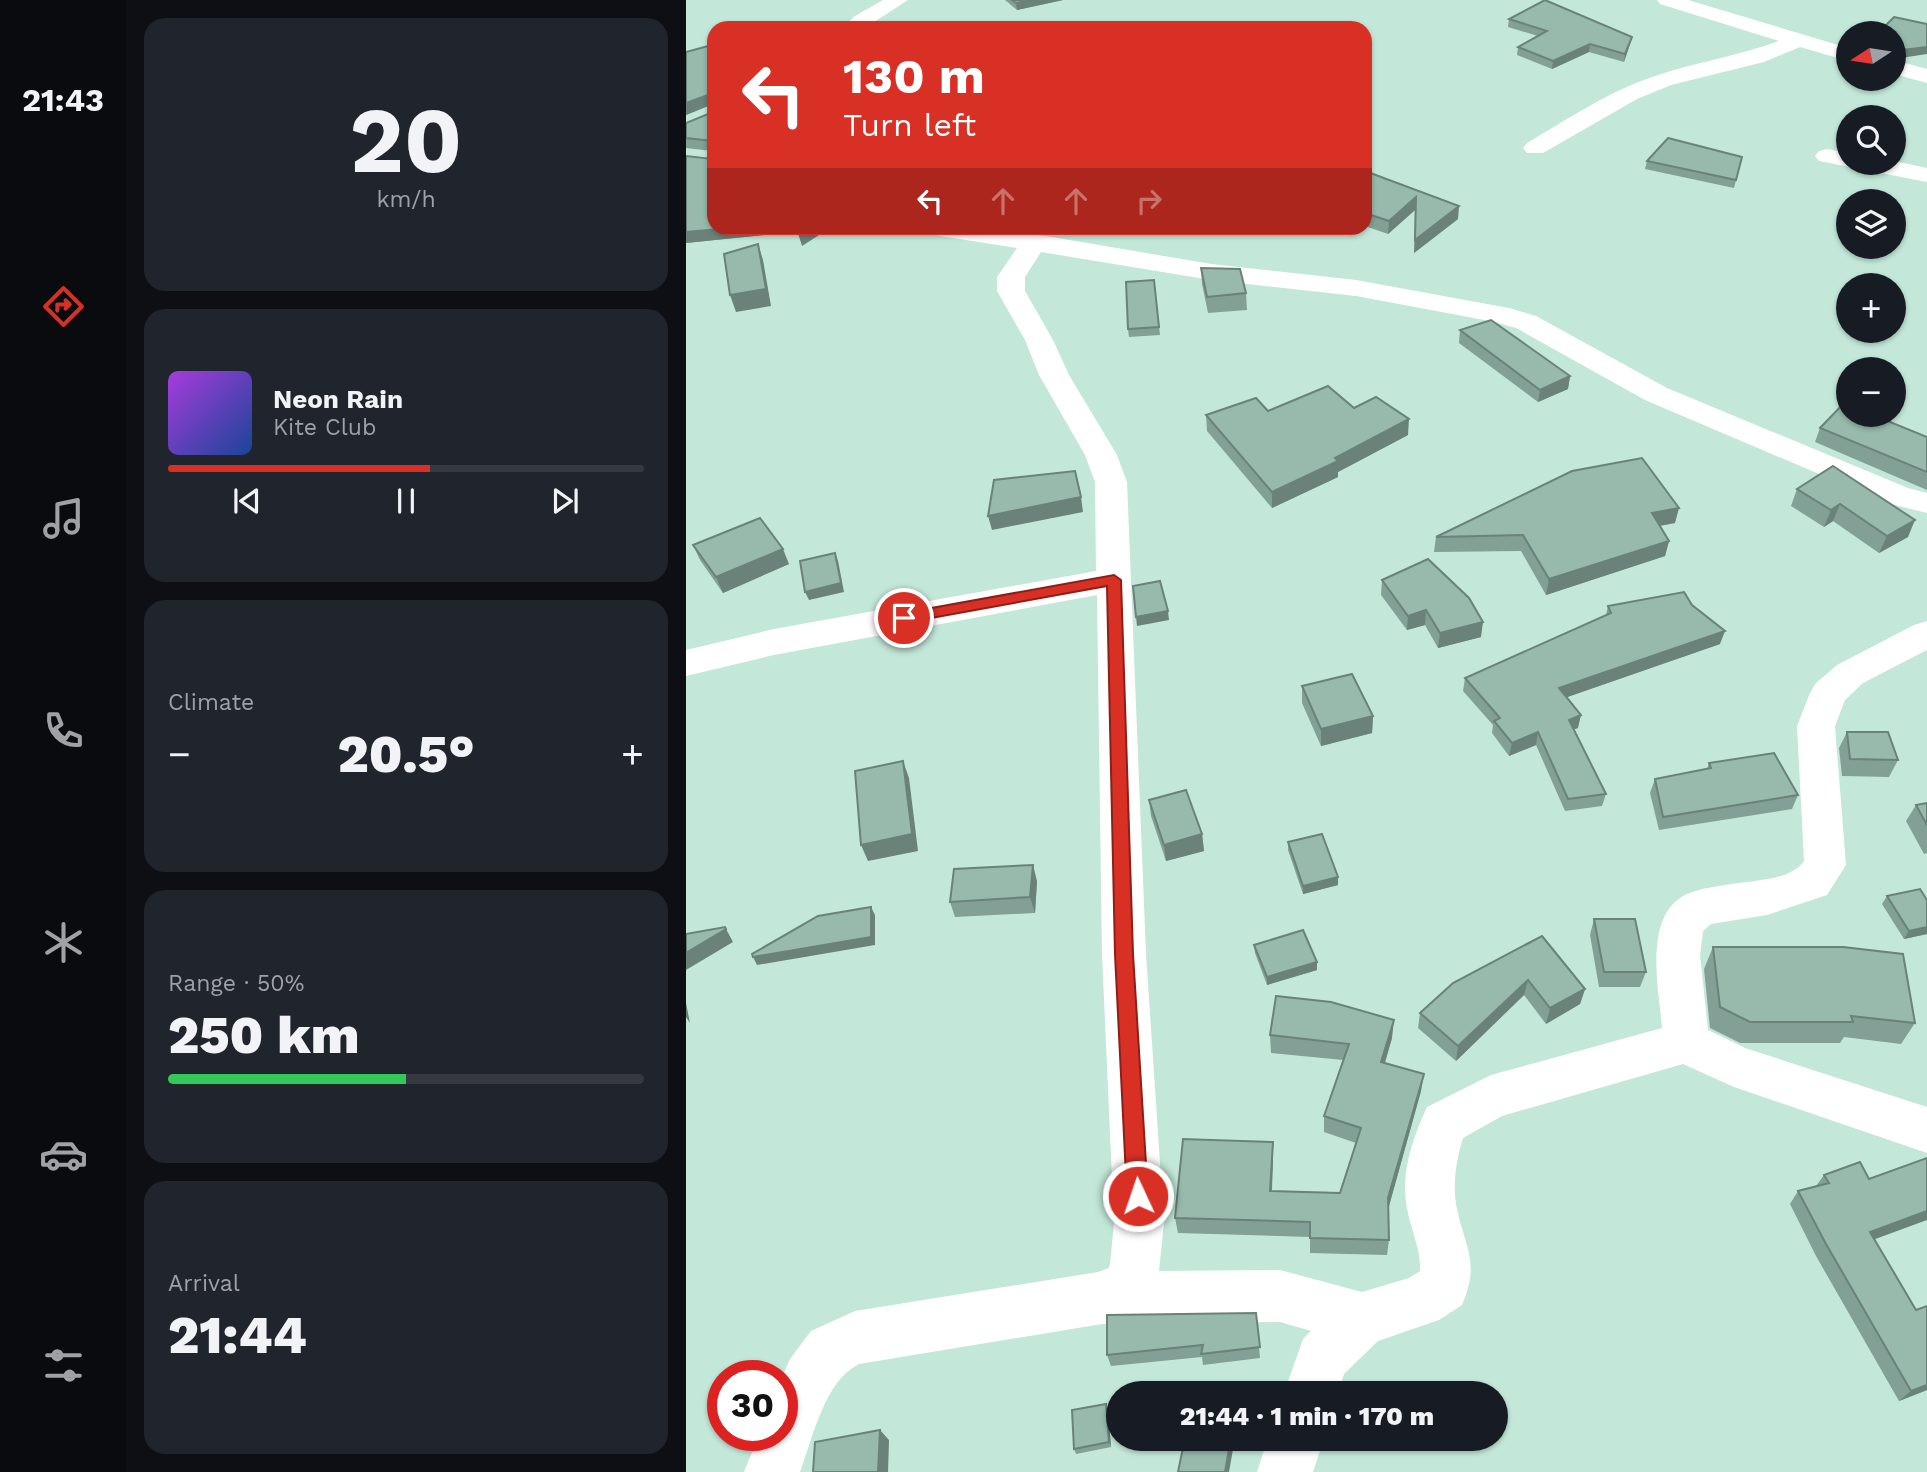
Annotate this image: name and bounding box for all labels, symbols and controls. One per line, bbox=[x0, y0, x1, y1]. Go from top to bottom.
north arrow bbox=[1836, 21, 1906, 91]
map controls bbox=[1836, 21, 1906, 427]
text: 130 m bbox=[843, 47, 985, 105]
icon: left bbox=[728, 49, 819, 140]
text: 21:43 bbox=[22, 81, 104, 119]
text: 20 bbox=[350, 87, 462, 194]
button: search bbox=[1836, 105, 1906, 175]
text: Turn left bbox=[843, 106, 976, 144]
icon: left bbox=[911, 182, 949, 220]
icon: ahead bbox=[984, 182, 1022, 220]
icon: ahead bbox=[1057, 182, 1095, 220]
icon: right bbox=[1130, 182, 1168, 220]
text: km/h bbox=[376, 186, 436, 213]
button: layers bbox=[1836, 189, 1906, 259]
button: + bbox=[1836, 273, 1906, 343]
icon: directions bbox=[39, 282, 88, 331]
button: − bbox=[1836, 357, 1906, 427]
text: Neon Rain bbox=[273, 384, 403, 414]
text: Kite Club bbox=[273, 414, 376, 441]
icon: previous bbox=[228, 482, 266, 520]
icon: pause bbox=[387, 482, 425, 520]
icon: next bbox=[546, 482, 584, 520]
icon: music bbox=[39, 494, 88, 543]
pin bbox=[874, 588, 934, 648]
icon: arrive bbox=[885, 599, 923, 637]
text: Climate bbox=[168, 689, 254, 716]
icon: phone bbox=[39, 706, 88, 755]
text: 20.5° bbox=[337, 724, 475, 785]
text: − bbox=[168, 732, 191, 776]
text: + bbox=[621, 732, 644, 776]
icon: climate bbox=[39, 918, 88, 967]
text: Range · 50% bbox=[168, 970, 304, 997]
text: 250 km bbox=[168, 1005, 359, 1066]
icon: car bbox=[39, 1130, 88, 1179]
position arrow bbox=[1101, 1159, 1175, 1233]
text: Arrival bbox=[168, 1270, 240, 1297]
text: 21:44 bbox=[168, 1305, 307, 1366]
icon: filters bbox=[39, 1341, 88, 1390]
speed limit sign: 30 bbox=[707, 1360, 798, 1451]
text: 21:44 · 1 min · 170 m bbox=[1180, 1401, 1434, 1431]

